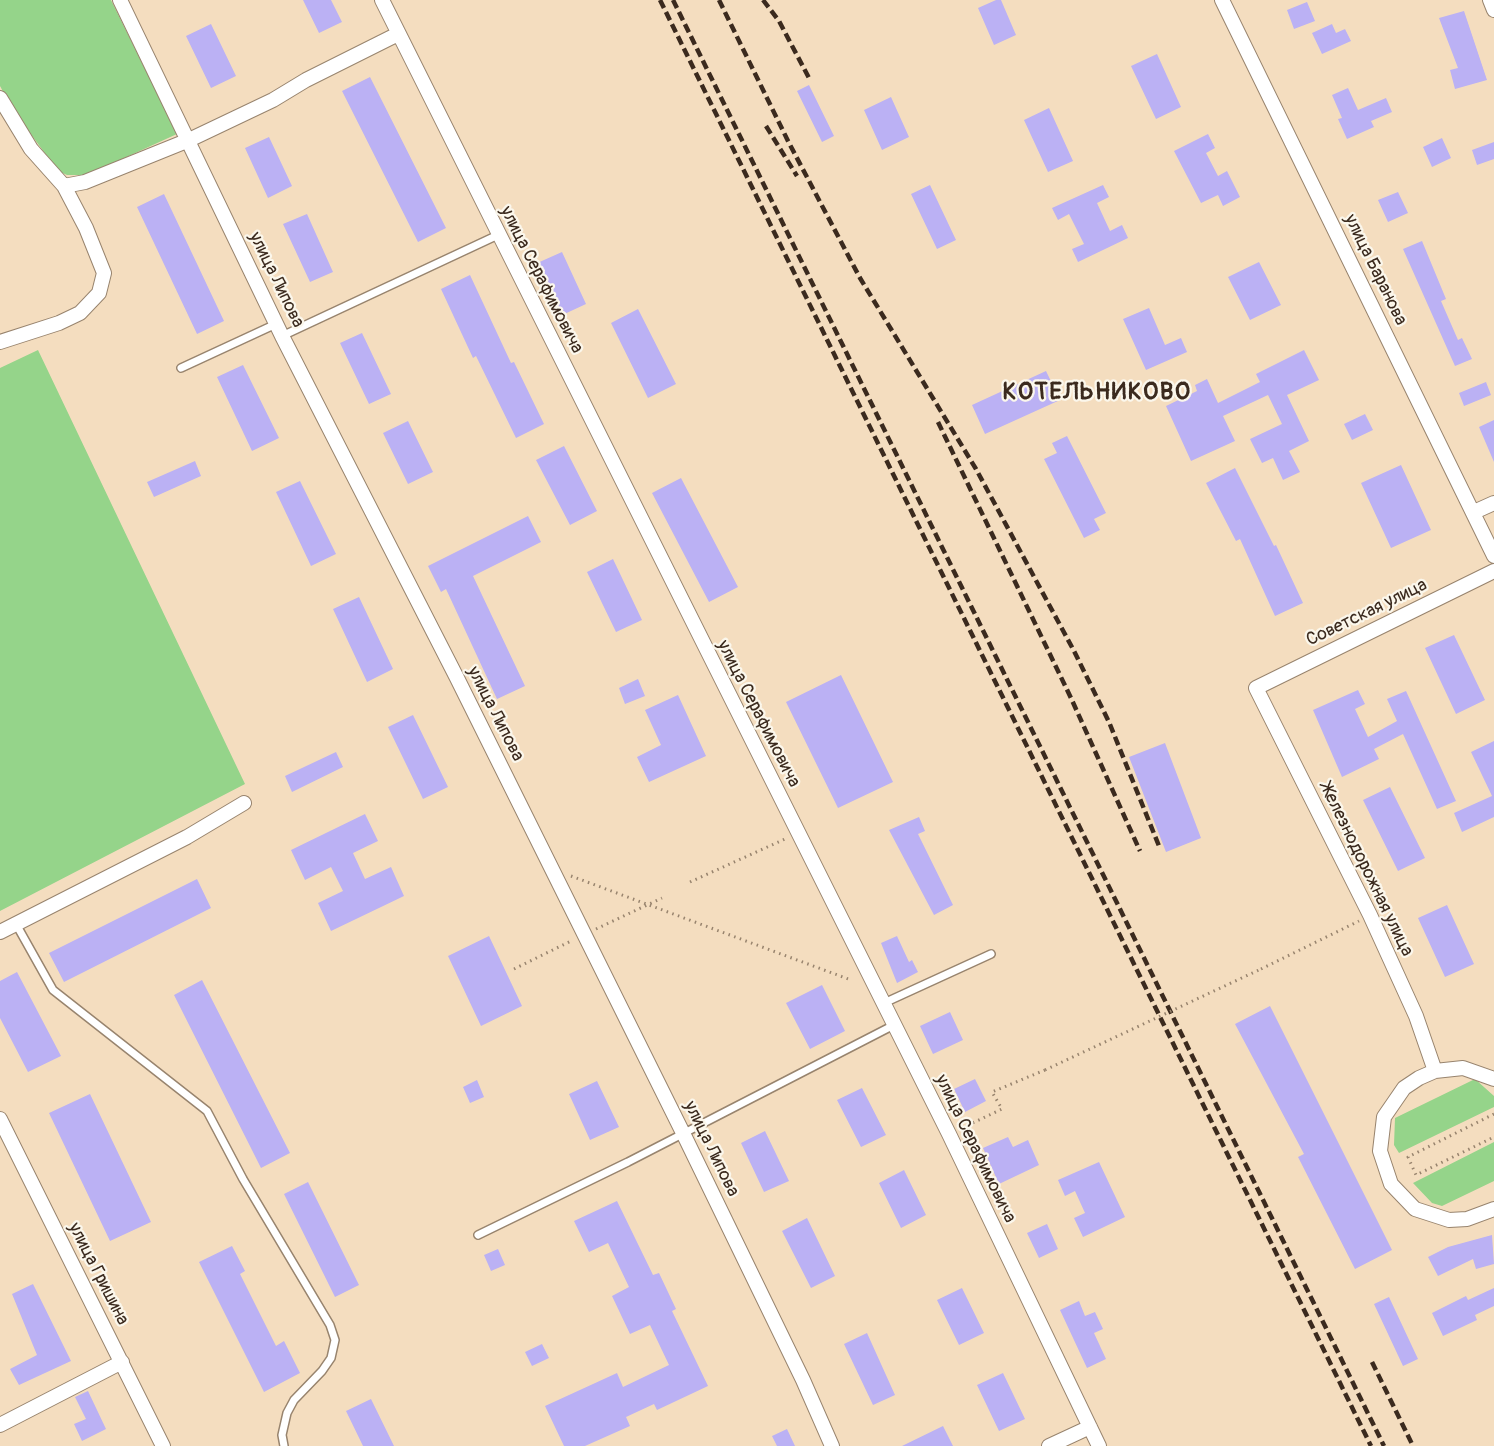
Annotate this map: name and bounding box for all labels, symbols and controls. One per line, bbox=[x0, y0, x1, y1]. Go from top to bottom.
street label: улица Серафимовича bbox=[495, 203, 587, 357]
street label: улица Баранова bbox=[1339, 211, 1411, 329]
street label: улица Липова bbox=[244, 229, 308, 331]
district label: КОТЕЛЬНИКОВО bbox=[1002, 379, 1192, 407]
street label: Советская улица bbox=[1303, 574, 1431, 652]
street label: улица Серафимовича bbox=[712, 637, 804, 791]
street label: улица Липова bbox=[462, 663, 528, 765]
street label: Железнодорожная улица bbox=[1315, 780, 1417, 960]
street label: улица Серафимовича bbox=[930, 1071, 1020, 1227]
street label: улица Липова bbox=[679, 1098, 743, 1200]
street label: улица Гришина bbox=[63, 1219, 133, 1329]

